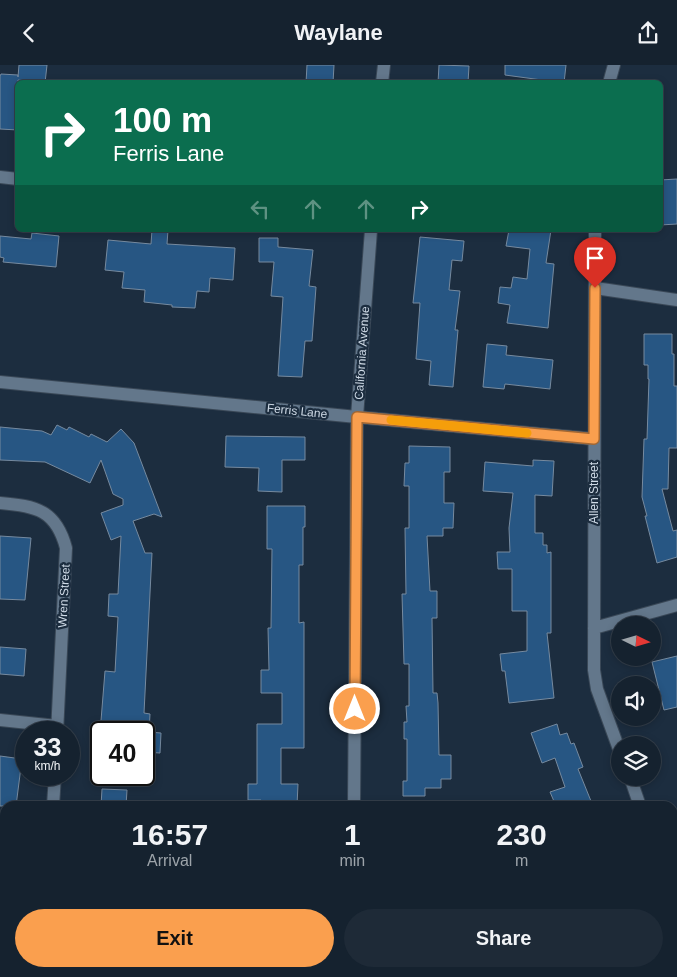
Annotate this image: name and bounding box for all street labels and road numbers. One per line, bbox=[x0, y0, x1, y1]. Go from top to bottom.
street label: California Avenue bbox=[352, 305, 372, 400]
street label: Ferris Lane bbox=[266, 401, 328, 421]
street label: Allen Street bbox=[587, 461, 601, 524]
street label: Wren Street bbox=[55, 563, 73, 628]

